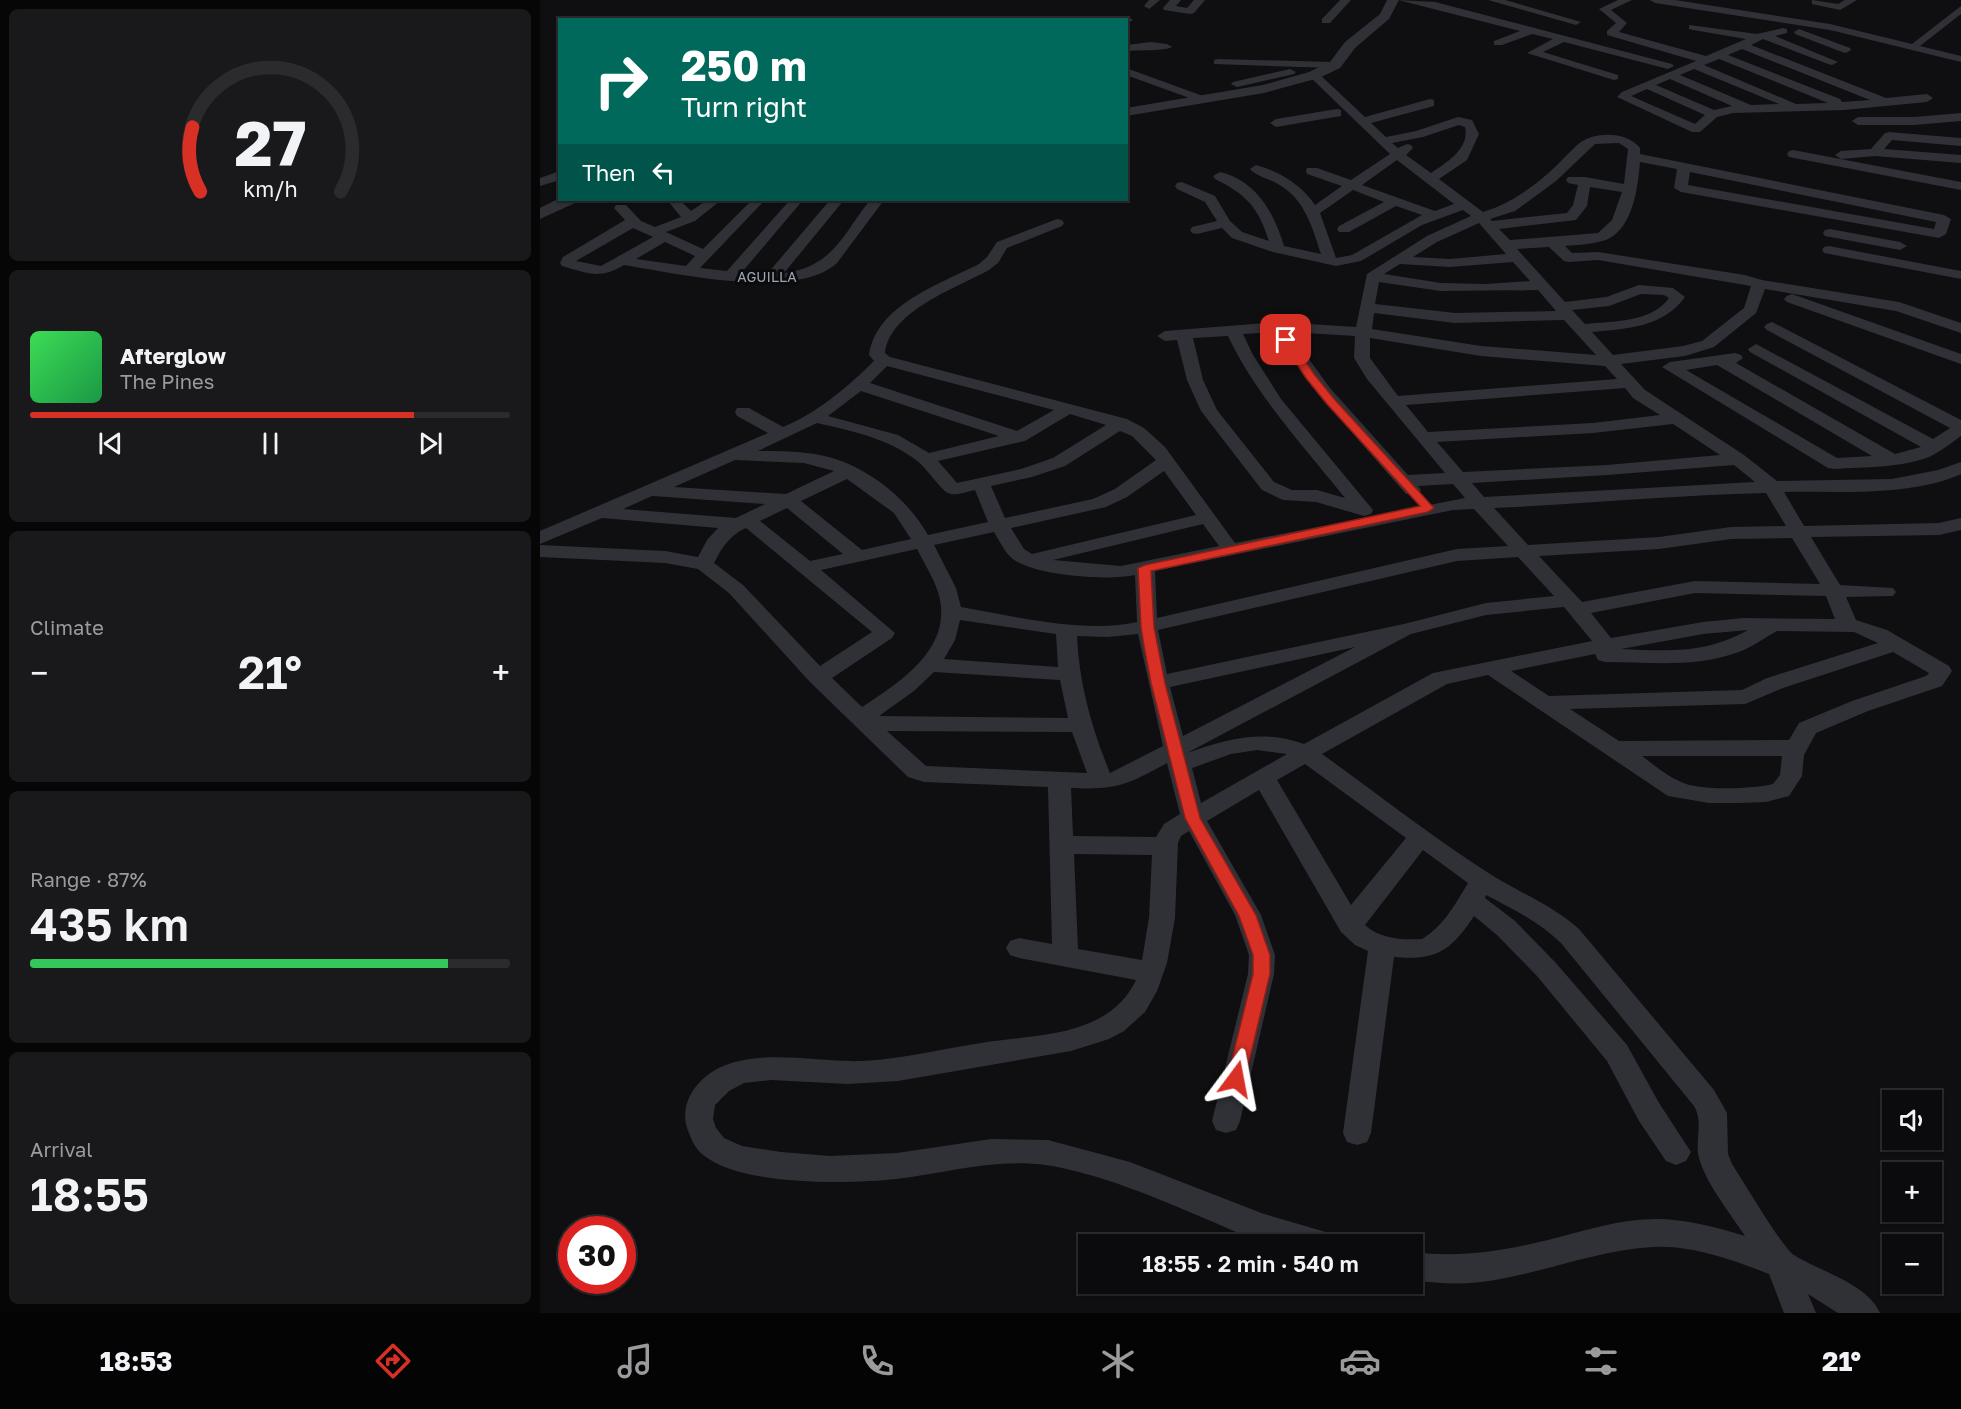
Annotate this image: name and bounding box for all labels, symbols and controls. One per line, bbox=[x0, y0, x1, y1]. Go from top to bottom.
text: 250 m bbox=[681, 40, 807, 90]
icon: right bbox=[582, 42, 660, 120]
text: Turn right bbox=[681, 91, 807, 123]
text: 27 bbox=[234, 105, 306, 180]
icon: left bbox=[647, 156, 680, 189]
text: Then bbox=[582, 159, 635, 186]
text: km/h bbox=[243, 176, 297, 202]
street label: AGUILLA bbox=[737, 268, 797, 285]
pin bbox=[1260, 314, 1311, 365]
icon: arrive bbox=[1269, 323, 1302, 356]
text: Afterglow bbox=[120, 342, 226, 369]
text: The Pines bbox=[120, 369, 214, 393]
icon: previous bbox=[94, 427, 127, 460]
icon: pause bbox=[254, 427, 287, 460]
icon: next bbox=[414, 427, 447, 460]
text: Climate bbox=[30, 615, 104, 639]
text: 21° bbox=[238, 645, 302, 699]
text: − bbox=[30, 653, 48, 692]
text: + bbox=[492, 653, 510, 692]
text: Range · 87% bbox=[30, 867, 147, 891]
text: 435 km bbox=[30, 897, 189, 951]
position arrow bbox=[1204, 1047, 1268, 1111]
map controls bbox=[1882, 1090, 1942, 1294]
button: sound bbox=[1882, 1090, 1942, 1150]
text: Arrival bbox=[30, 1137, 93, 1161]
button: + bbox=[1882, 1162, 1942, 1222]
text: 18:55 bbox=[30, 1167, 149, 1221]
speed limit sign: 30 bbox=[558, 1216, 636, 1294]
button: − bbox=[1882, 1234, 1942, 1294]
text: 18:55 · 2 min · 540 m bbox=[1142, 1250, 1359, 1277]
icon: directions bbox=[372, 1340, 414, 1382]
icon: music bbox=[614, 1340, 656, 1382]
icon: phone bbox=[856, 1340, 898, 1382]
icon: climate bbox=[1097, 1340, 1139, 1382]
icon: car bbox=[1339, 1340, 1381, 1382]
icon: filters bbox=[1580, 1340, 1622, 1382]
text: 18:53 bbox=[100, 1345, 173, 1377]
text: 21° bbox=[1822, 1345, 1861, 1377]

